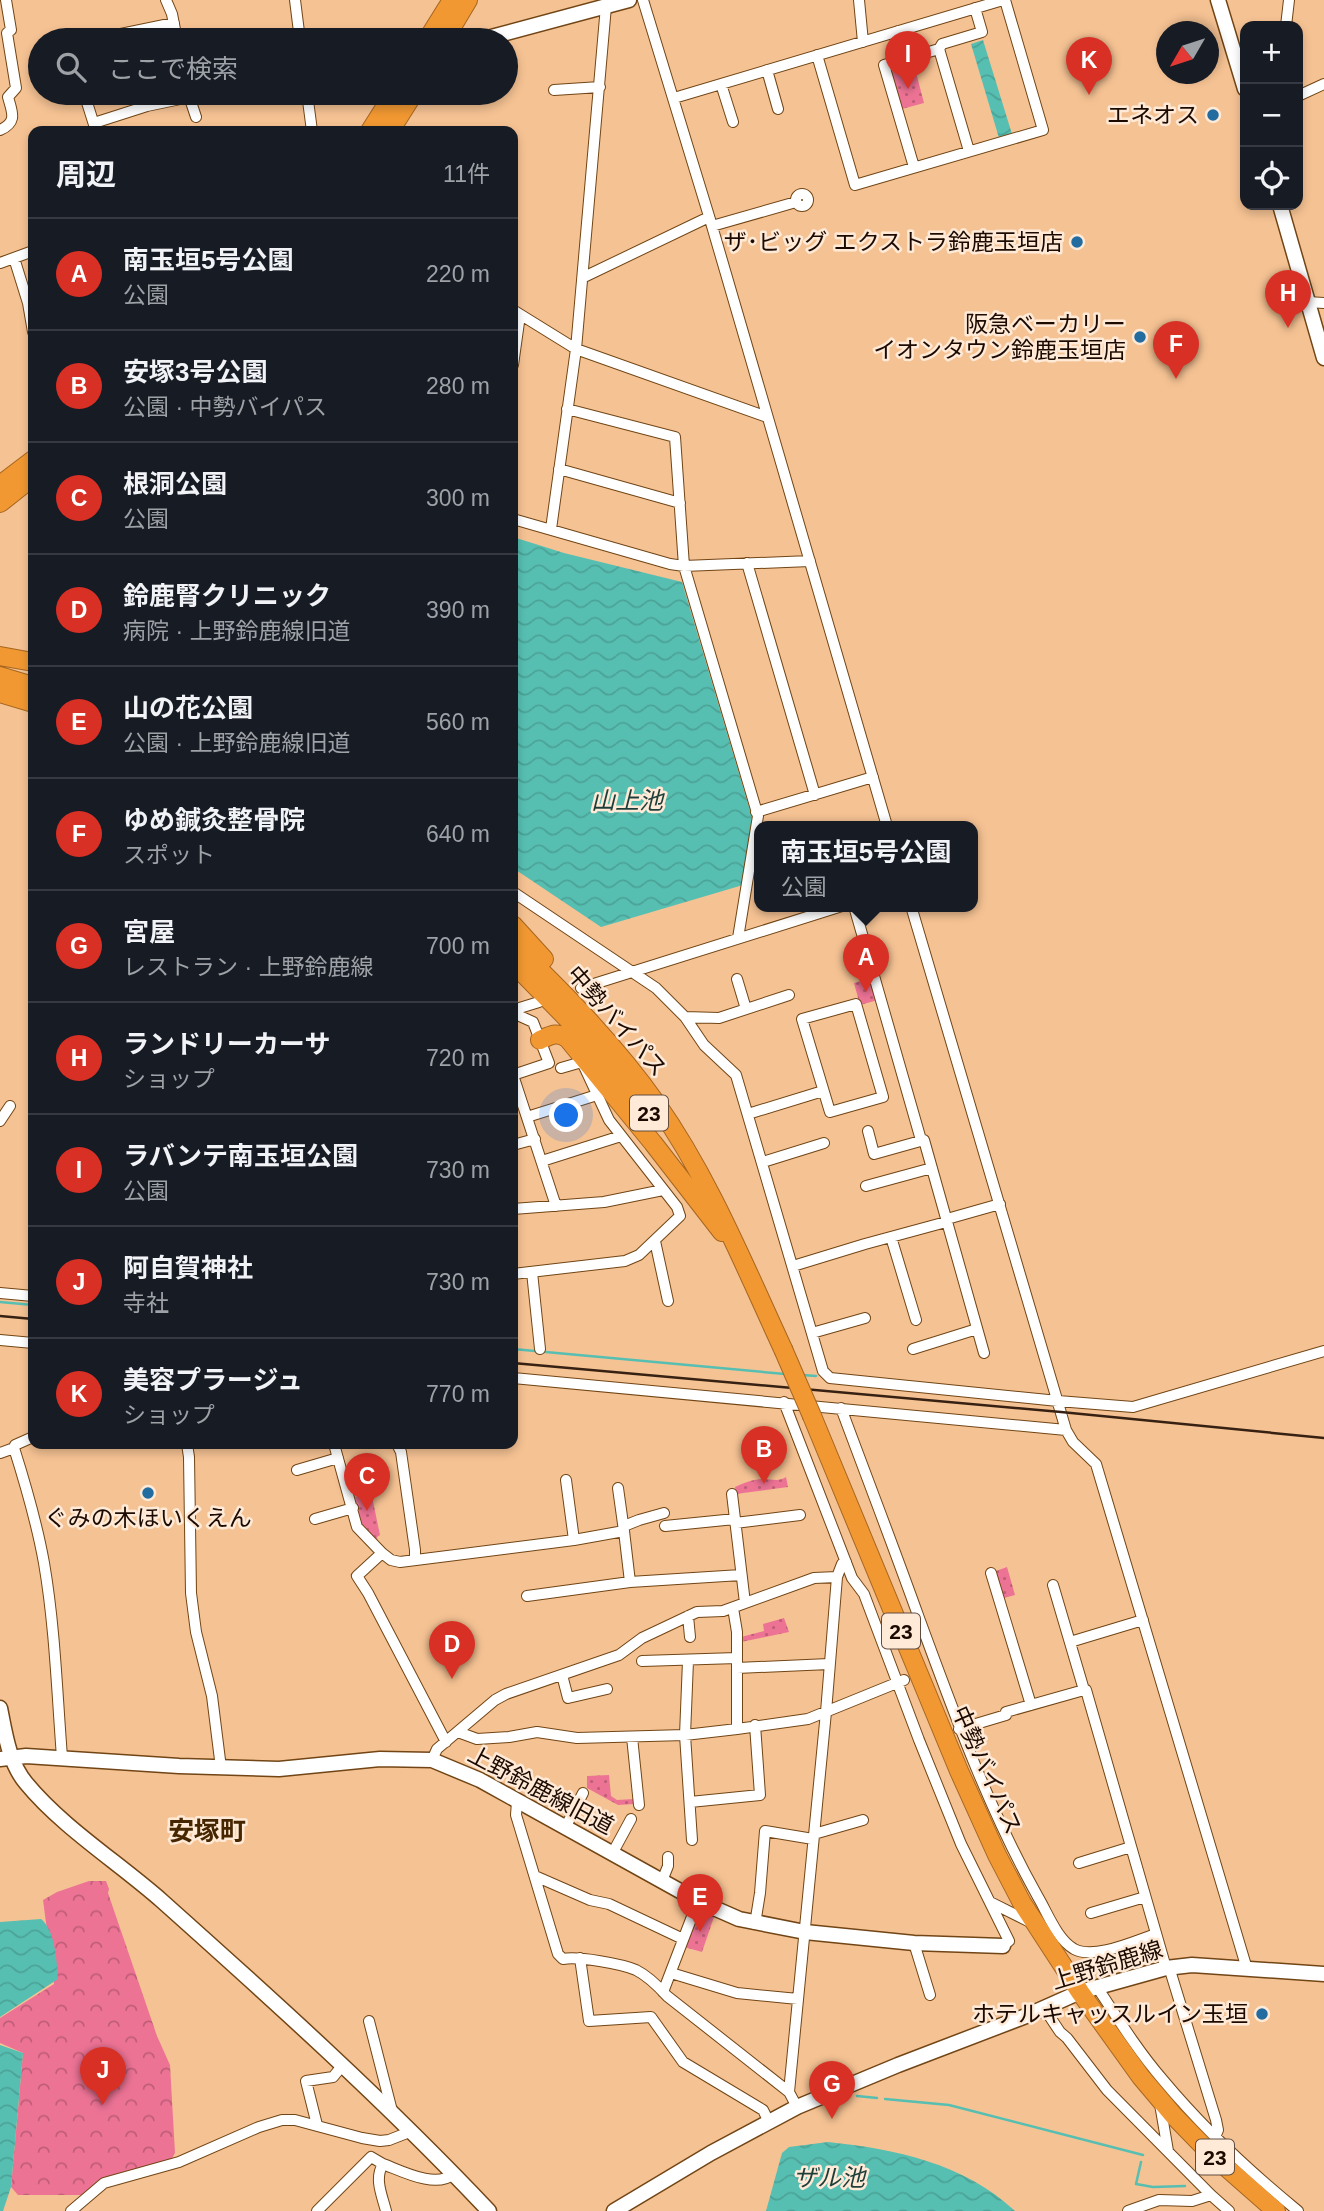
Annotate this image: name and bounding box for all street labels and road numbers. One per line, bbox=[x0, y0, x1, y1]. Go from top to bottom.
street label: 中勢バイパス bbox=[562, 961, 672, 1081]
road number: 23 bbox=[630, 1096, 668, 1130]
road number: 23 bbox=[882, 1614, 920, 1648]
street label: 中勢バイパス bbox=[947, 1702, 1027, 1838]
street label: 上野鈴鹿線旧道 bbox=[464, 1741, 618, 1839]
street label: 上野鈴鹿線 bbox=[1048, 1936, 1166, 1994]
road number: 23 bbox=[1196, 2140, 1234, 2174]

